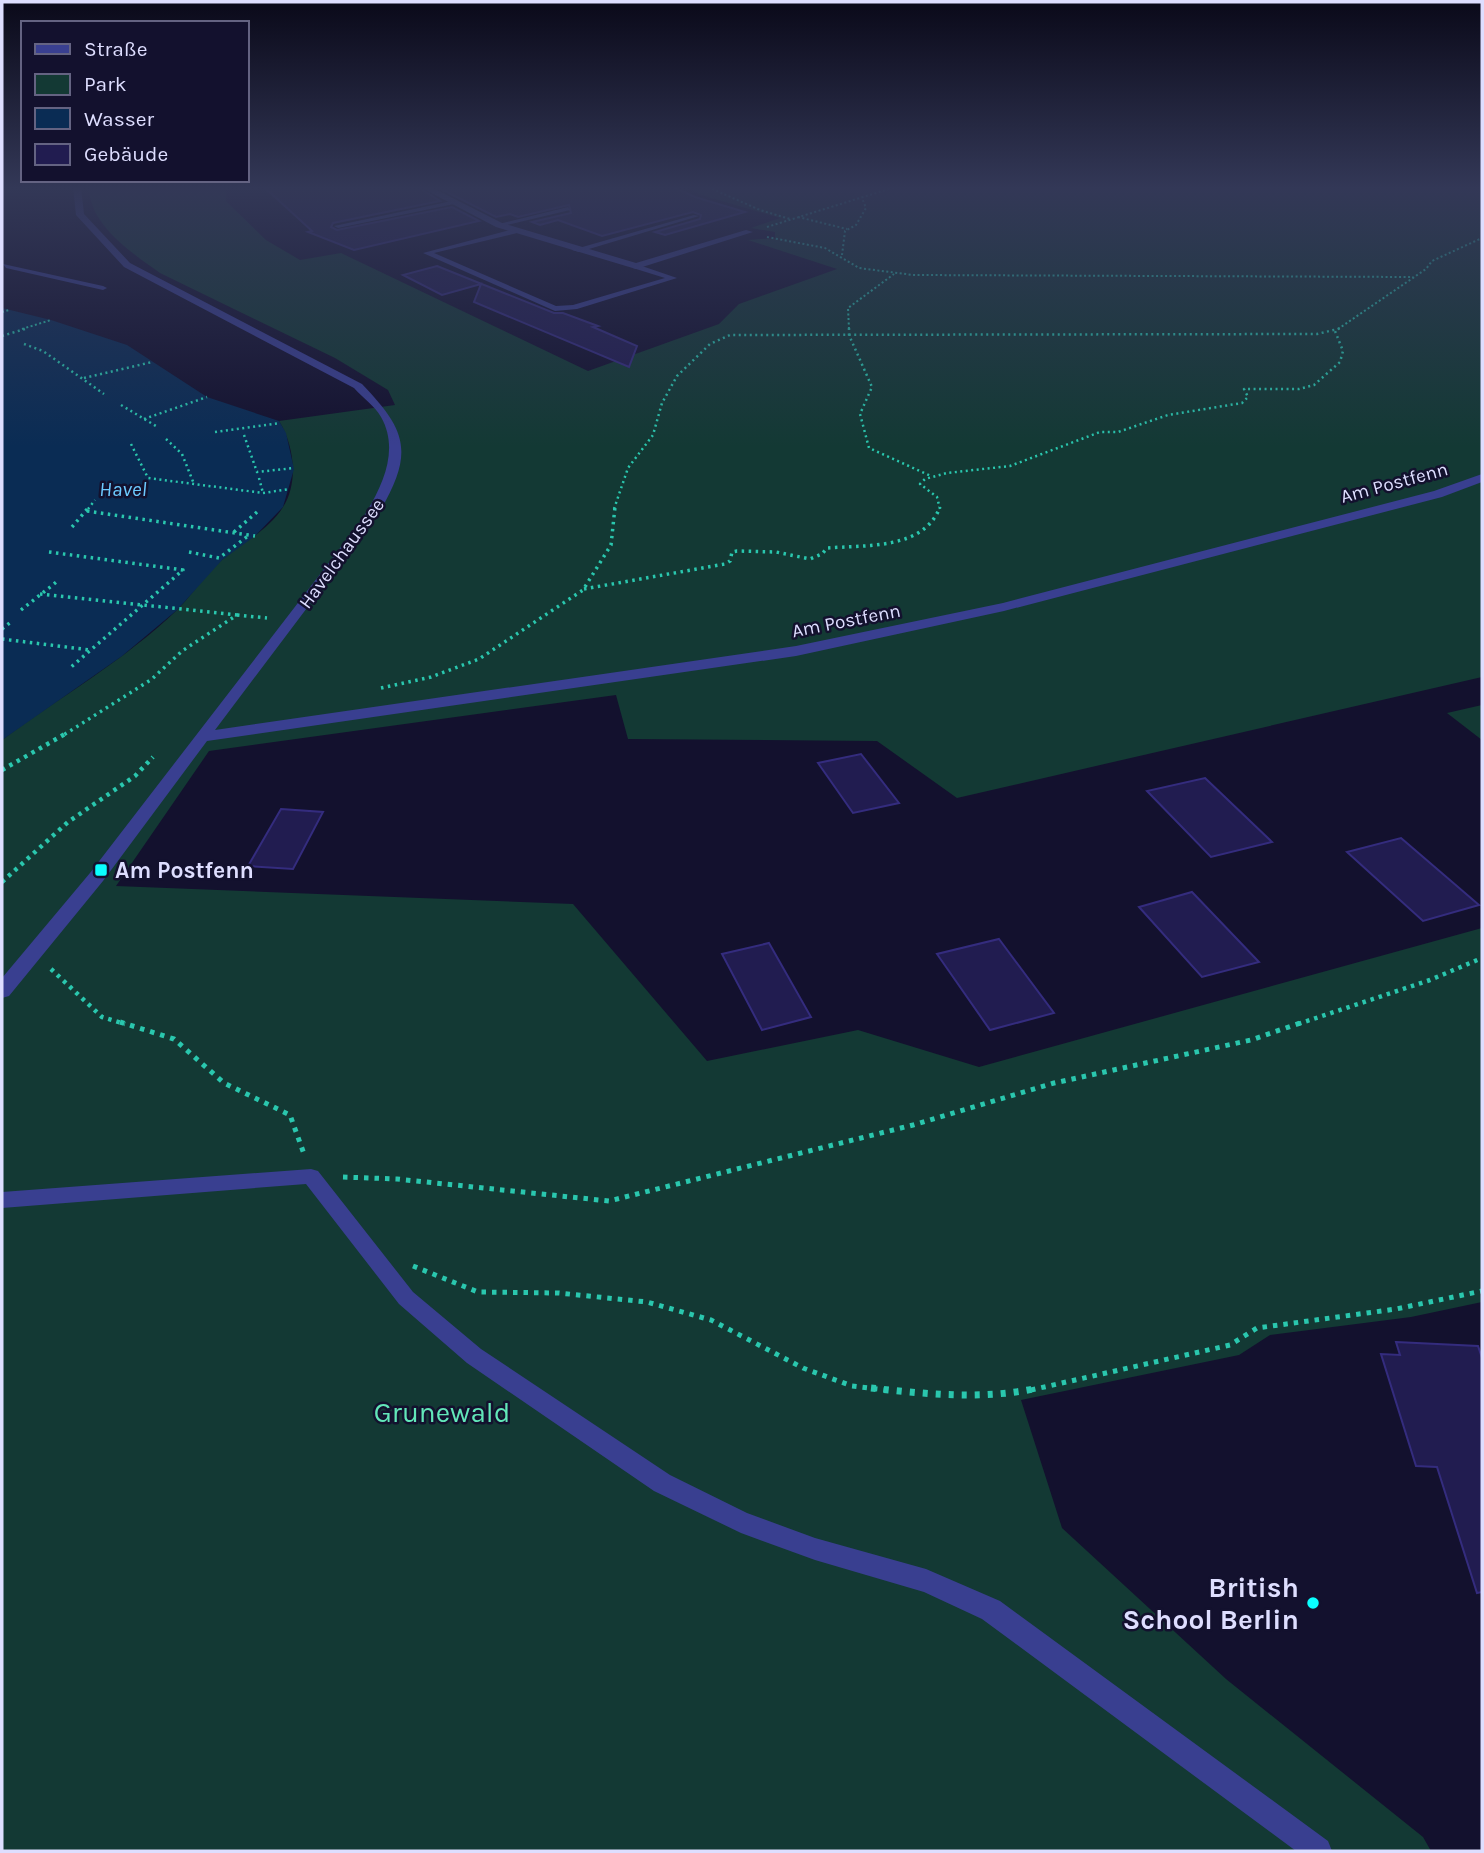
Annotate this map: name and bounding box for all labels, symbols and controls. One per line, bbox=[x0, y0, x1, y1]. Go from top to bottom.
legend bbox=[21, 21, 248, 182]
text: Straße bbox=[84, 37, 147, 61]
text: Park bbox=[84, 72, 127, 96]
text: Wasser bbox=[84, 107, 155, 131]
text: Gebäude bbox=[84, 142, 168, 166]
street label: Am Postfenn bbox=[1338, 458, 1450, 508]
water label: Havel bbox=[99, 477, 147, 501]
street label: Havelchaussee bbox=[295, 494, 389, 613]
street label: Am Postfenn bbox=[790, 600, 902, 642]
place label: Am Postfenn bbox=[115, 857, 254, 884]
marker: Am Postfenn bbox=[93, 862, 109, 878]
park label: Grunewald bbox=[374, 1396, 510, 1429]
place label: British School Berlin bbox=[1122, 1571, 1299, 1636]
marker: British School Berlin bbox=[1305, 1595, 1321, 1611]

